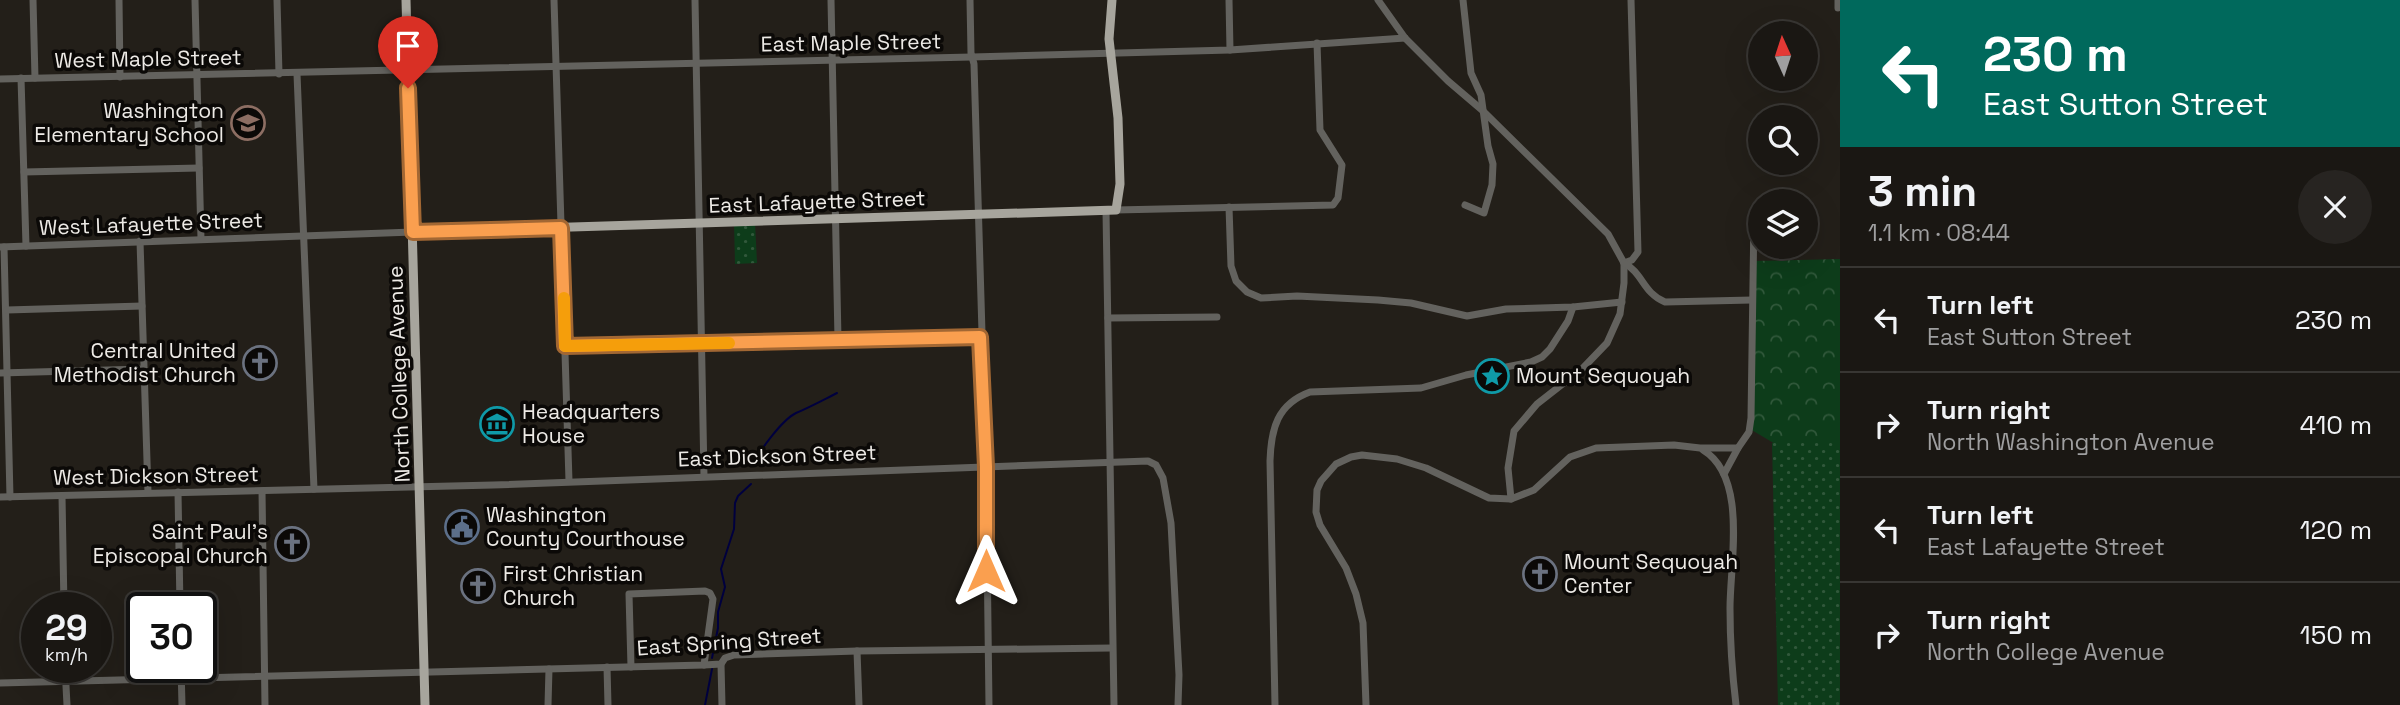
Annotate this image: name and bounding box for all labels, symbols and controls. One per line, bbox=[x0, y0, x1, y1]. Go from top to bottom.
pin bbox=[378, 16, 438, 88]
north arrow bbox=[1748, 21, 1818, 91]
map controls bbox=[1748, 21, 1818, 259]
text: 230 m bbox=[1983, 23, 2128, 85]
icon: arrive bbox=[389, 27, 427, 65]
street label: East Maple Street bbox=[760, 27, 942, 58]
icon: left bbox=[1868, 28, 1959, 119]
street label: West Maple Street bbox=[54, 43, 242, 74]
text: East Sutton Street bbox=[1983, 84, 2268, 124]
place label: Washington Elementary School bbox=[34, 97, 224, 148]
school or university icon: Washington Elementary School bbox=[229, 104, 267, 142]
button: search bbox=[1748, 105, 1818, 175]
text: 3 min bbox=[1868, 165, 1977, 218]
button: close bbox=[2298, 170, 2372, 244]
street label: East Lafayette Street bbox=[708, 184, 926, 219]
button: layers bbox=[1748, 189, 1818, 259]
street label: West Lafayette Street bbox=[39, 206, 263, 241]
text: 1.1 km · 08:44 bbox=[1868, 218, 2010, 248]
street label: North College Avenue bbox=[381, 265, 416, 483]
text: Turn left bbox=[1927, 288, 2034, 322]
icon: left bbox=[1868, 301, 1906, 339]
text: 230 m bbox=[2295, 303, 2372, 337]
text: East Sutton Street bbox=[1927, 322, 2132, 352]
place label: Central United Methodist Church bbox=[54, 337, 236, 388]
church icon: Central United Methodist Church bbox=[241, 344, 279, 382]
place icon: Mount Sequoyah bbox=[1473, 357, 1511, 395]
place label: Mount Sequoyah bbox=[1516, 362, 1690, 389]
text: Turn right bbox=[1927, 393, 2051, 427]
place label: Headquarters House bbox=[522, 398, 660, 449]
museum icon: Headquarters House bbox=[478, 405, 516, 443]
icon: right bbox=[1868, 406, 1906, 444]
text: 410 m bbox=[2300, 408, 2372, 442]
text: North Washington Avenue bbox=[1927, 427, 2215, 457]
street label: East Dickson Street bbox=[677, 439, 877, 472]
street label: West Dickson Street bbox=[53, 460, 259, 491]
text: Turn left bbox=[1927, 498, 2034, 532]
place label: Washington County Courthouse bbox=[486, 501, 685, 552]
public building icon: Washington County Courthouse bbox=[443, 508, 481, 546]
icon: left bbox=[1868, 511, 1906, 549]
text: 120 m bbox=[2300, 513, 2372, 547]
place label: Saint Paul's Episcopal Church bbox=[93, 518, 268, 569]
church icon: Saint Paul's Episcopal Church bbox=[273, 525, 311, 563]
text: East Lafayette Street bbox=[1927, 532, 2165, 562]
position arrow bbox=[949, 534, 1023, 608]
place label: Mount Sequoyah Center bbox=[1564, 548, 1738, 599]
church icon: Mount Sequoyah Center bbox=[1521, 555, 1559, 593]
place label: First Christian Church bbox=[503, 560, 643, 611]
church icon: First Christian Church bbox=[459, 567, 497, 605]
speed limit sign: 30 bbox=[126, 592, 217, 683]
text: Turn right bbox=[1927, 603, 2051, 637]
text: 29 bbox=[45, 606, 88, 650]
icon: right bbox=[1868, 616, 1906, 654]
text: 150 m bbox=[2300, 618, 2372, 652]
street label: East Spring Street bbox=[636, 622, 822, 661]
text: North College Avenue bbox=[1927, 637, 2165, 667]
text: km/h bbox=[45, 643, 88, 666]

